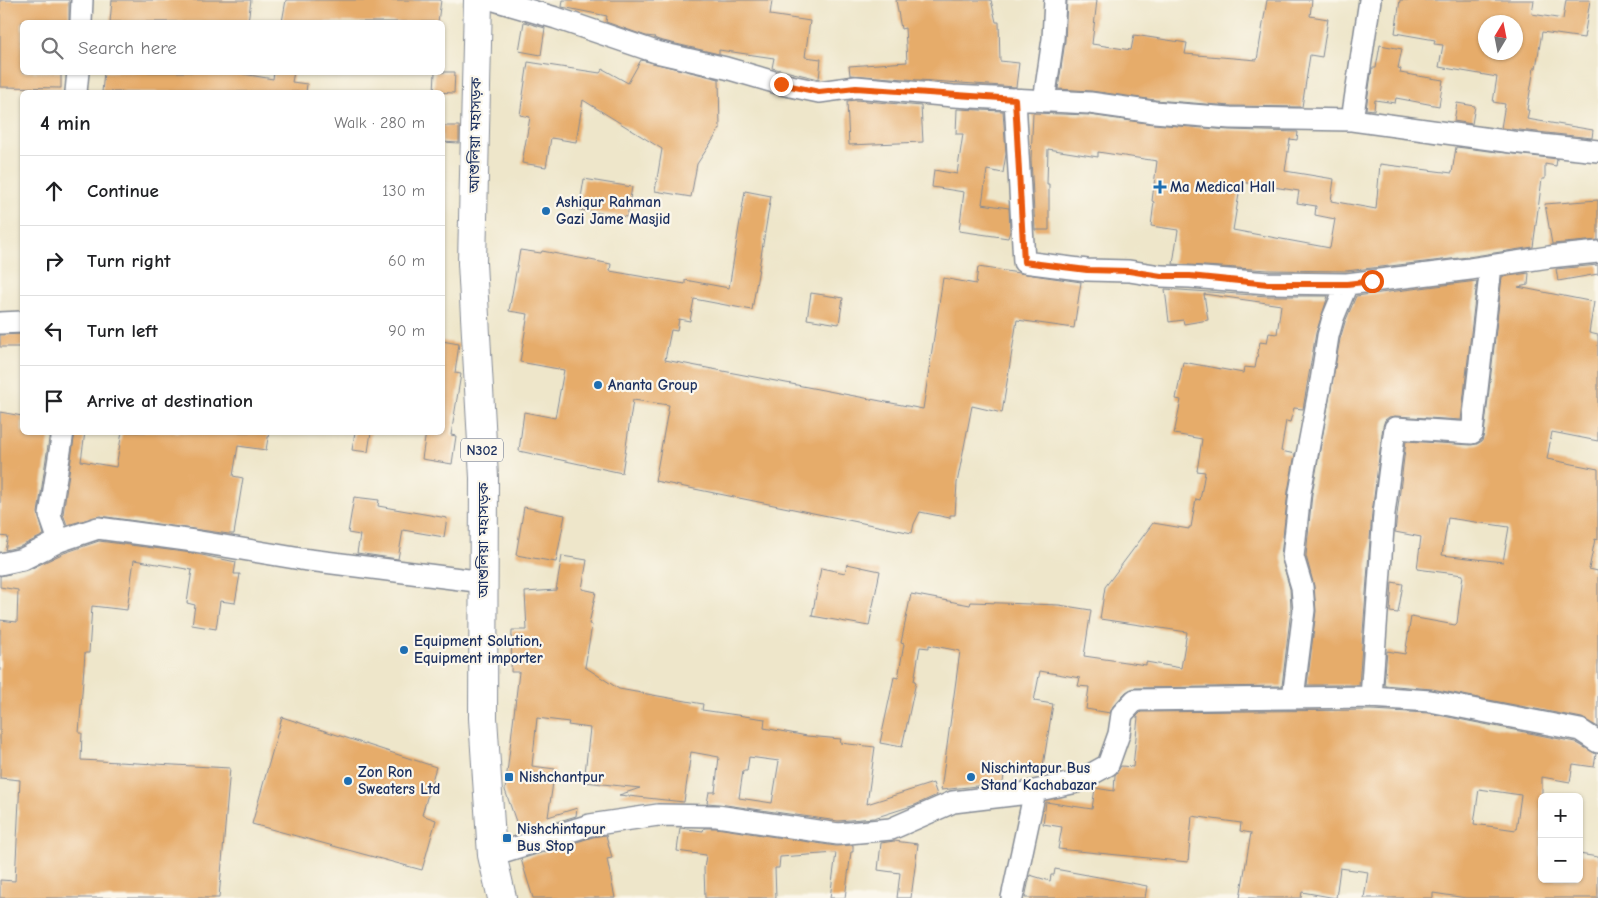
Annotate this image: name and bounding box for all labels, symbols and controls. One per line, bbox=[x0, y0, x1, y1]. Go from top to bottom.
north arrow bbox=[1478, 15, 1523, 60]
search box bbox=[20, 20, 445, 75]
icon: search bbox=[38, 34, 66, 62]
text: Search here bbox=[78, 37, 177, 59]
route end bbox=[770, 73, 793, 96]
street label: আশুলিয়া মহাসড়ক bbox=[465, 76, 485, 194]
text: 4 min bbox=[40, 111, 91, 135]
text: Walk · 280 m bbox=[334, 114, 425, 132]
icon: ahead bbox=[40, 177, 68, 205]
place label: Ma Medical Hall bbox=[1170, 178, 1275, 196]
text: Continue bbox=[87, 180, 159, 202]
marker: Ma Medical Hall bbox=[1154, 181, 1166, 193]
text: 130 m bbox=[382, 182, 425, 200]
place label: Ashiqur Rahman Gazi Jame Masjid bbox=[556, 193, 670, 228]
marker: Ashiqur Rahman Gazi Jame Masjid bbox=[540, 205, 552, 217]
icon: right bbox=[40, 247, 68, 275]
text: Turn right bbox=[87, 250, 171, 272]
text: 60 m bbox=[388, 252, 425, 270]
route start bbox=[1361, 270, 1384, 293]
icon: left bbox=[40, 317, 68, 345]
text: Turn left bbox=[87, 320, 158, 342]
text: 90 m bbox=[388, 322, 425, 340]
place label: Ananta Group bbox=[608, 376, 698, 394]
marker: Ananta Group bbox=[592, 379, 604, 391]
icon: arrive bbox=[40, 387, 68, 415]
text: Arrive at destination bbox=[87, 390, 253, 412]
road number: N302 bbox=[461, 438, 503, 462]
street label: আশুলিয়া মহাসড়ক bbox=[474, 481, 492, 599]
place label: Equipment Solution, Equipment importer bbox=[414, 632, 543, 667]
marker: Equipment Solution, Equipment importer bbox=[398, 644, 410, 656]
place label: Nischintapur Bus Stand Kachabazar bbox=[981, 759, 1097, 794]
place label: Zon Ron Sweaters Ltd bbox=[358, 763, 440, 798]
place label: Nishchantpur bbox=[519, 768, 604, 786]
marker: Nishchantpur bbox=[503, 771, 515, 783]
marker: Nischintapur Bus Stand Kachabazar bbox=[965, 771, 977, 783]
marker: Zon Ron Sweaters Ltd bbox=[342, 775, 354, 787]
map controls bbox=[1538, 793, 1583, 883]
button: + bbox=[1538, 793, 1583, 838]
place label: Nishchintapur Bus Stop bbox=[517, 820, 605, 855]
marker: Nishchintapur Bus Stop bbox=[501, 832, 513, 844]
button: − bbox=[1538, 838, 1583, 883]

